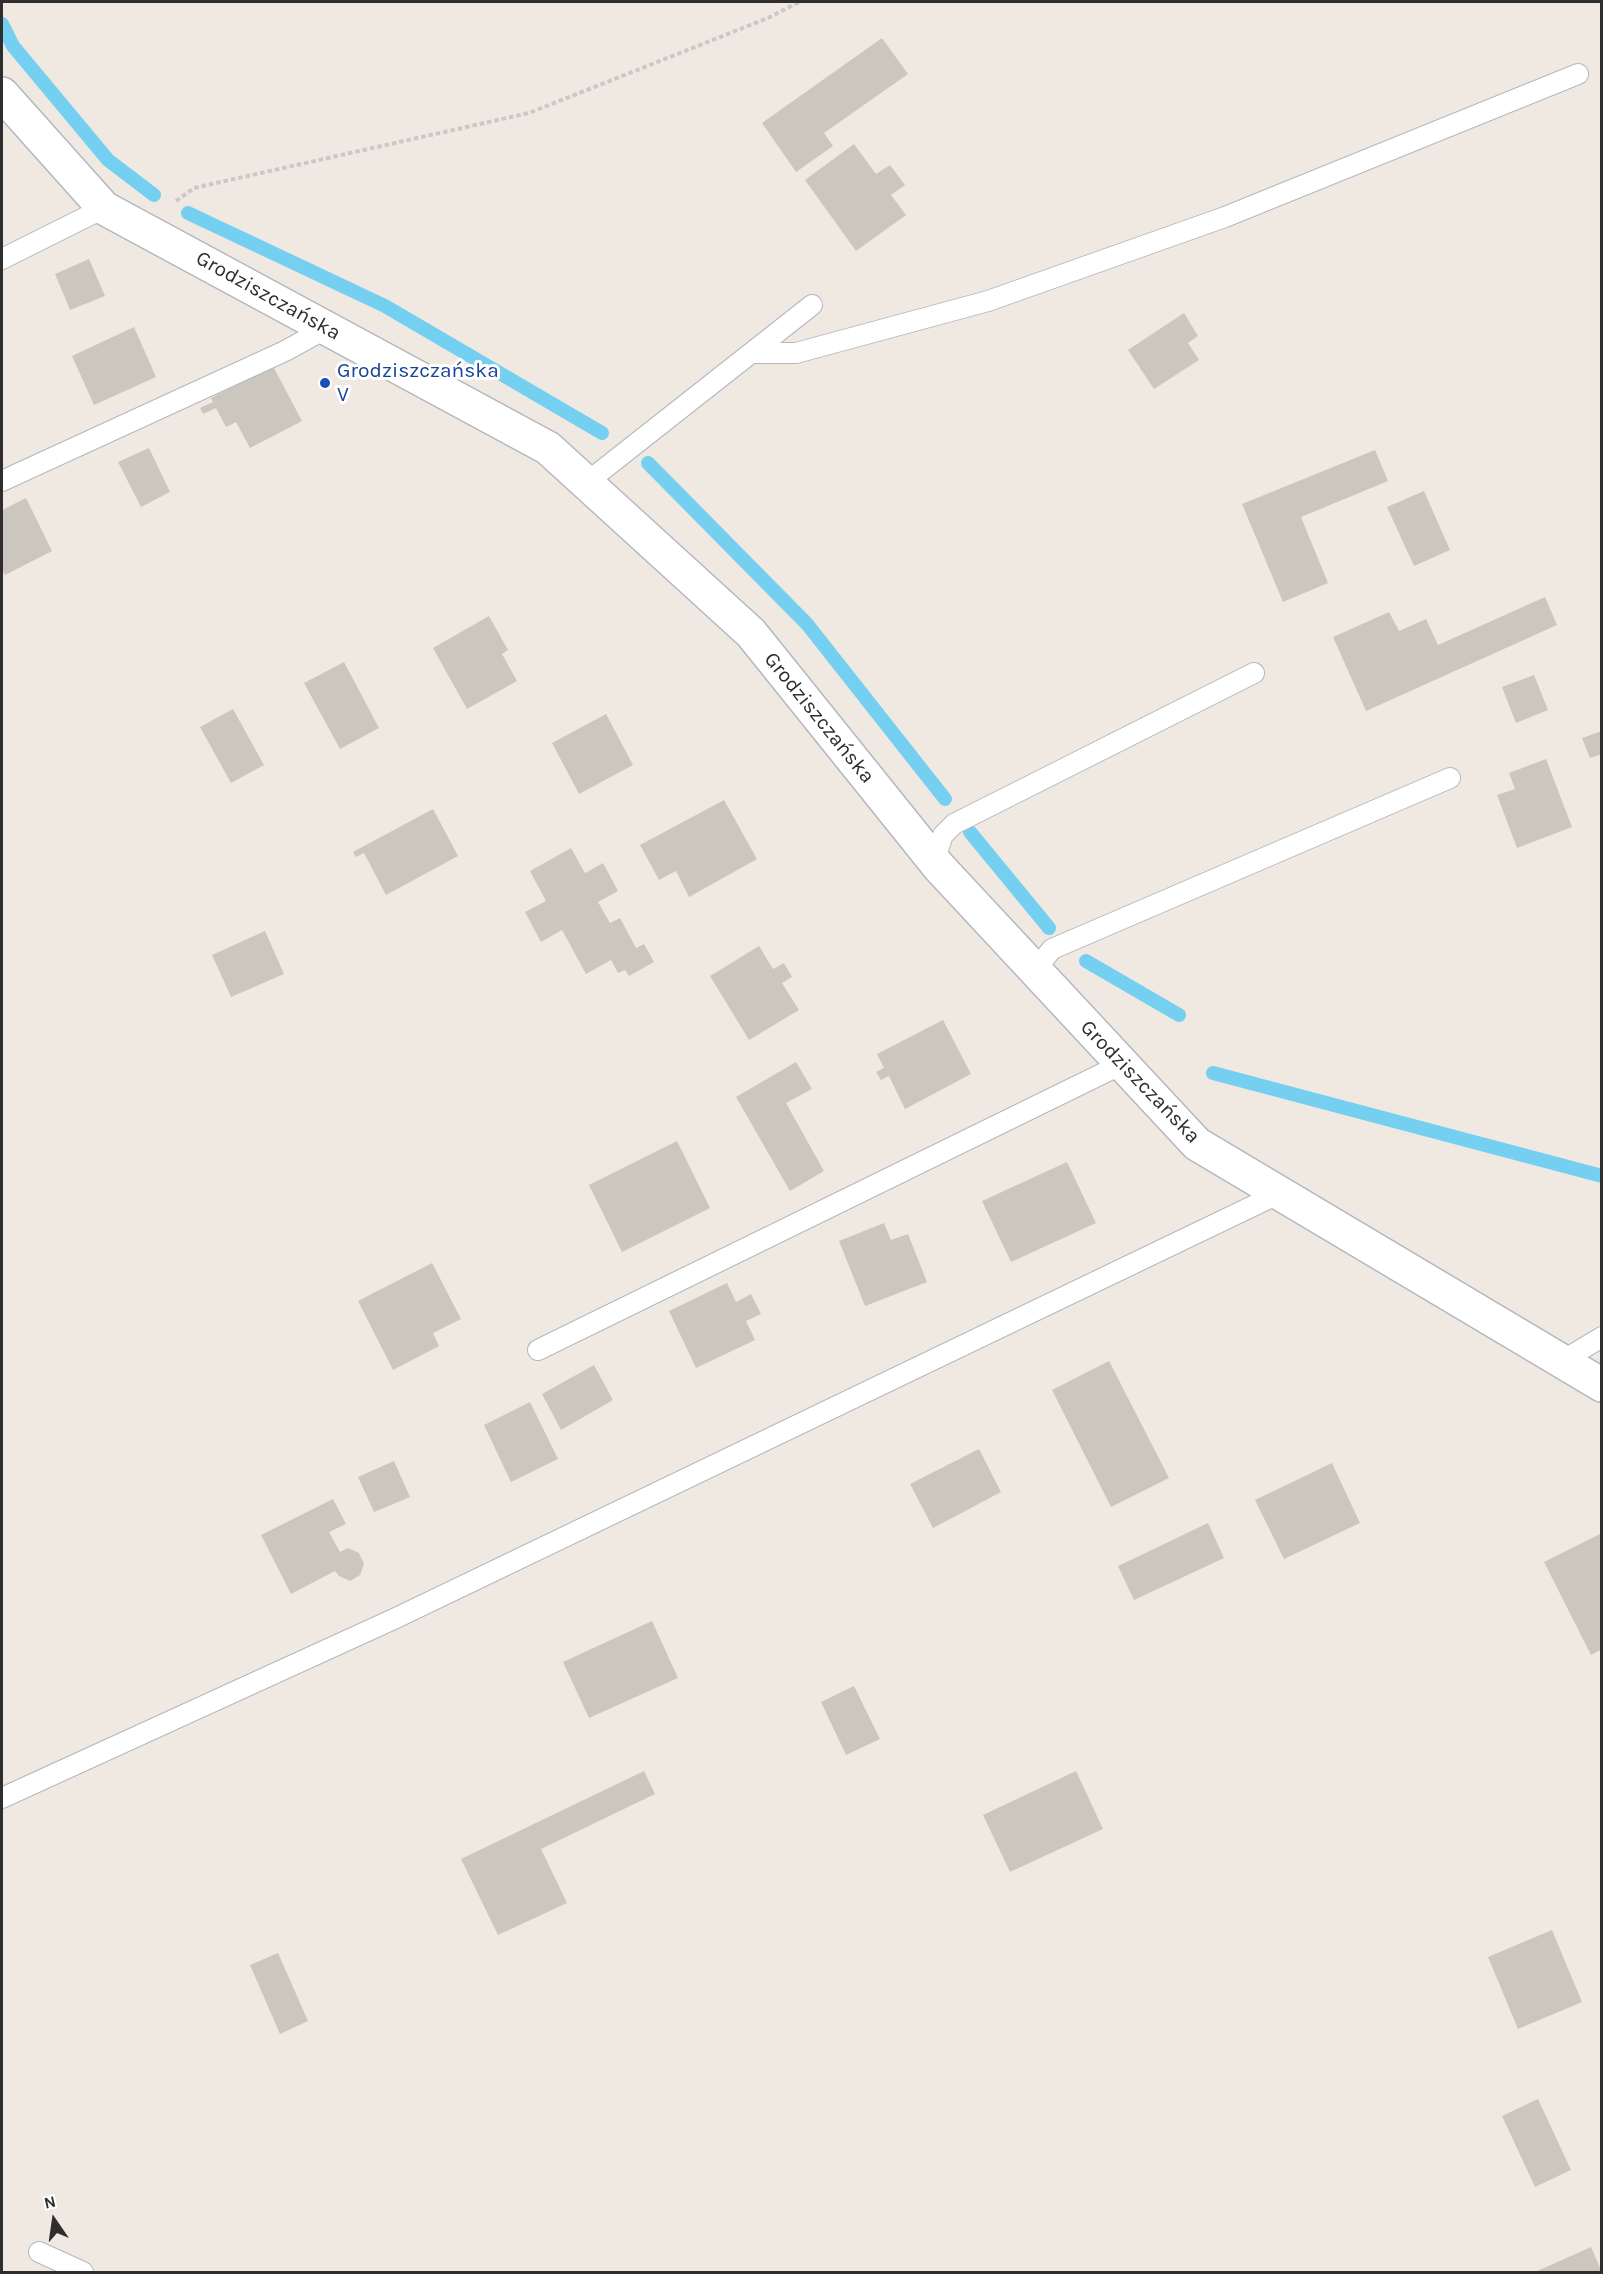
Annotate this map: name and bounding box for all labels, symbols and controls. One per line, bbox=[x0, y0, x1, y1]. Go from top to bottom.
street label: Grodziszczańska bbox=[191, 246, 345, 346]
place label: Grodziszczańska V bbox=[337, 358, 499, 408]
marker: Grodziszczańska V bbox=[318, 376, 332, 390]
street label: Grodziszczańska bbox=[758, 647, 880, 789]
street label: Grodziszczańska bbox=[1075, 1015, 1205, 1149]
north arrow bbox=[24, 2190, 84, 2250]
text: N bbox=[42, 2191, 58, 2213]

